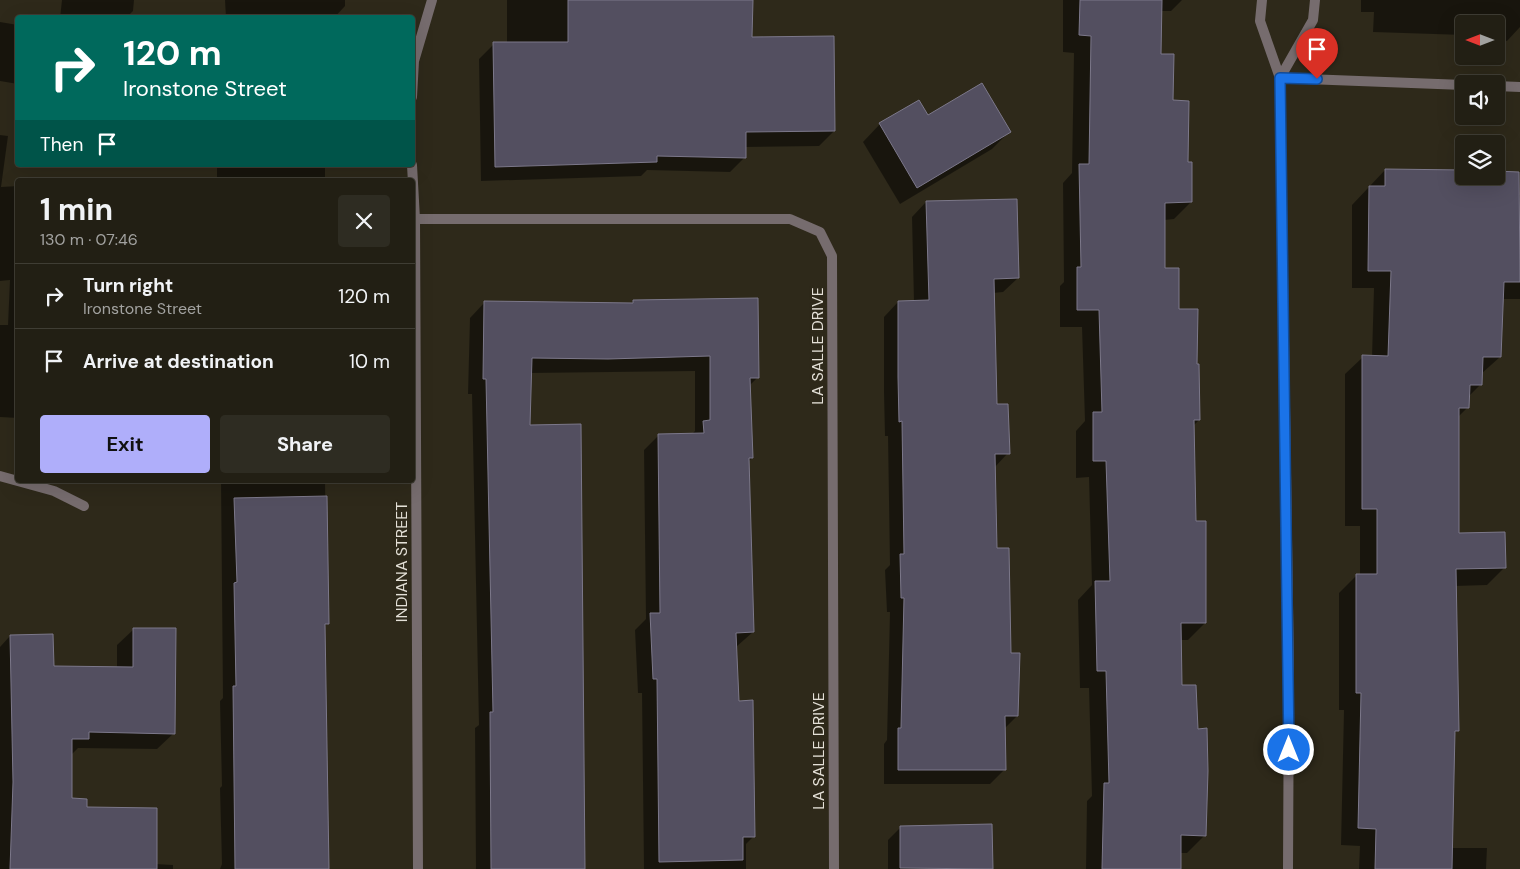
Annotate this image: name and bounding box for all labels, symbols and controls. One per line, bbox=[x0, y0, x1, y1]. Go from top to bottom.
north arrow bbox=[1455, 15, 1505, 65]
map controls bbox=[1455, 15, 1505, 185]
pin bbox=[1296, 28, 1338, 79]
text: 120 m bbox=[123, 30, 222, 76]
icon: right bbox=[40, 35, 105, 100]
icon: arrive bbox=[1303, 35, 1331, 63]
text: Ironstone Street bbox=[123, 74, 287, 103]
button: sound bbox=[1455, 75, 1505, 125]
icon: arrive bbox=[93, 130, 121, 158]
text: Then bbox=[40, 132, 83, 157]
button: layers bbox=[1455, 135, 1505, 185]
text: 1 min bbox=[40, 190, 113, 229]
button: close bbox=[338, 195, 390, 247]
text: 130 m · 07:46 bbox=[40, 229, 138, 250]
text: Turn right bbox=[83, 273, 173, 298]
icon: right bbox=[40, 282, 68, 310]
text: 120 m bbox=[338, 284, 390, 309]
street label: LA SALLE DRIVE bbox=[807, 287, 828, 405]
text: Ironstone Street bbox=[83, 298, 202, 319]
icon: arrive bbox=[40, 347, 68, 375]
text: Arrive at destination bbox=[83, 349, 274, 374]
text: 10 m bbox=[349, 349, 390, 374]
button: Exit bbox=[40, 415, 210, 473]
button: Share bbox=[220, 415, 390, 473]
street label: INDIANA STREET bbox=[391, 502, 412, 622]
street label: LA SALLE DRIVE bbox=[808, 692, 829, 810]
position arrow bbox=[1262, 723, 1314, 775]

